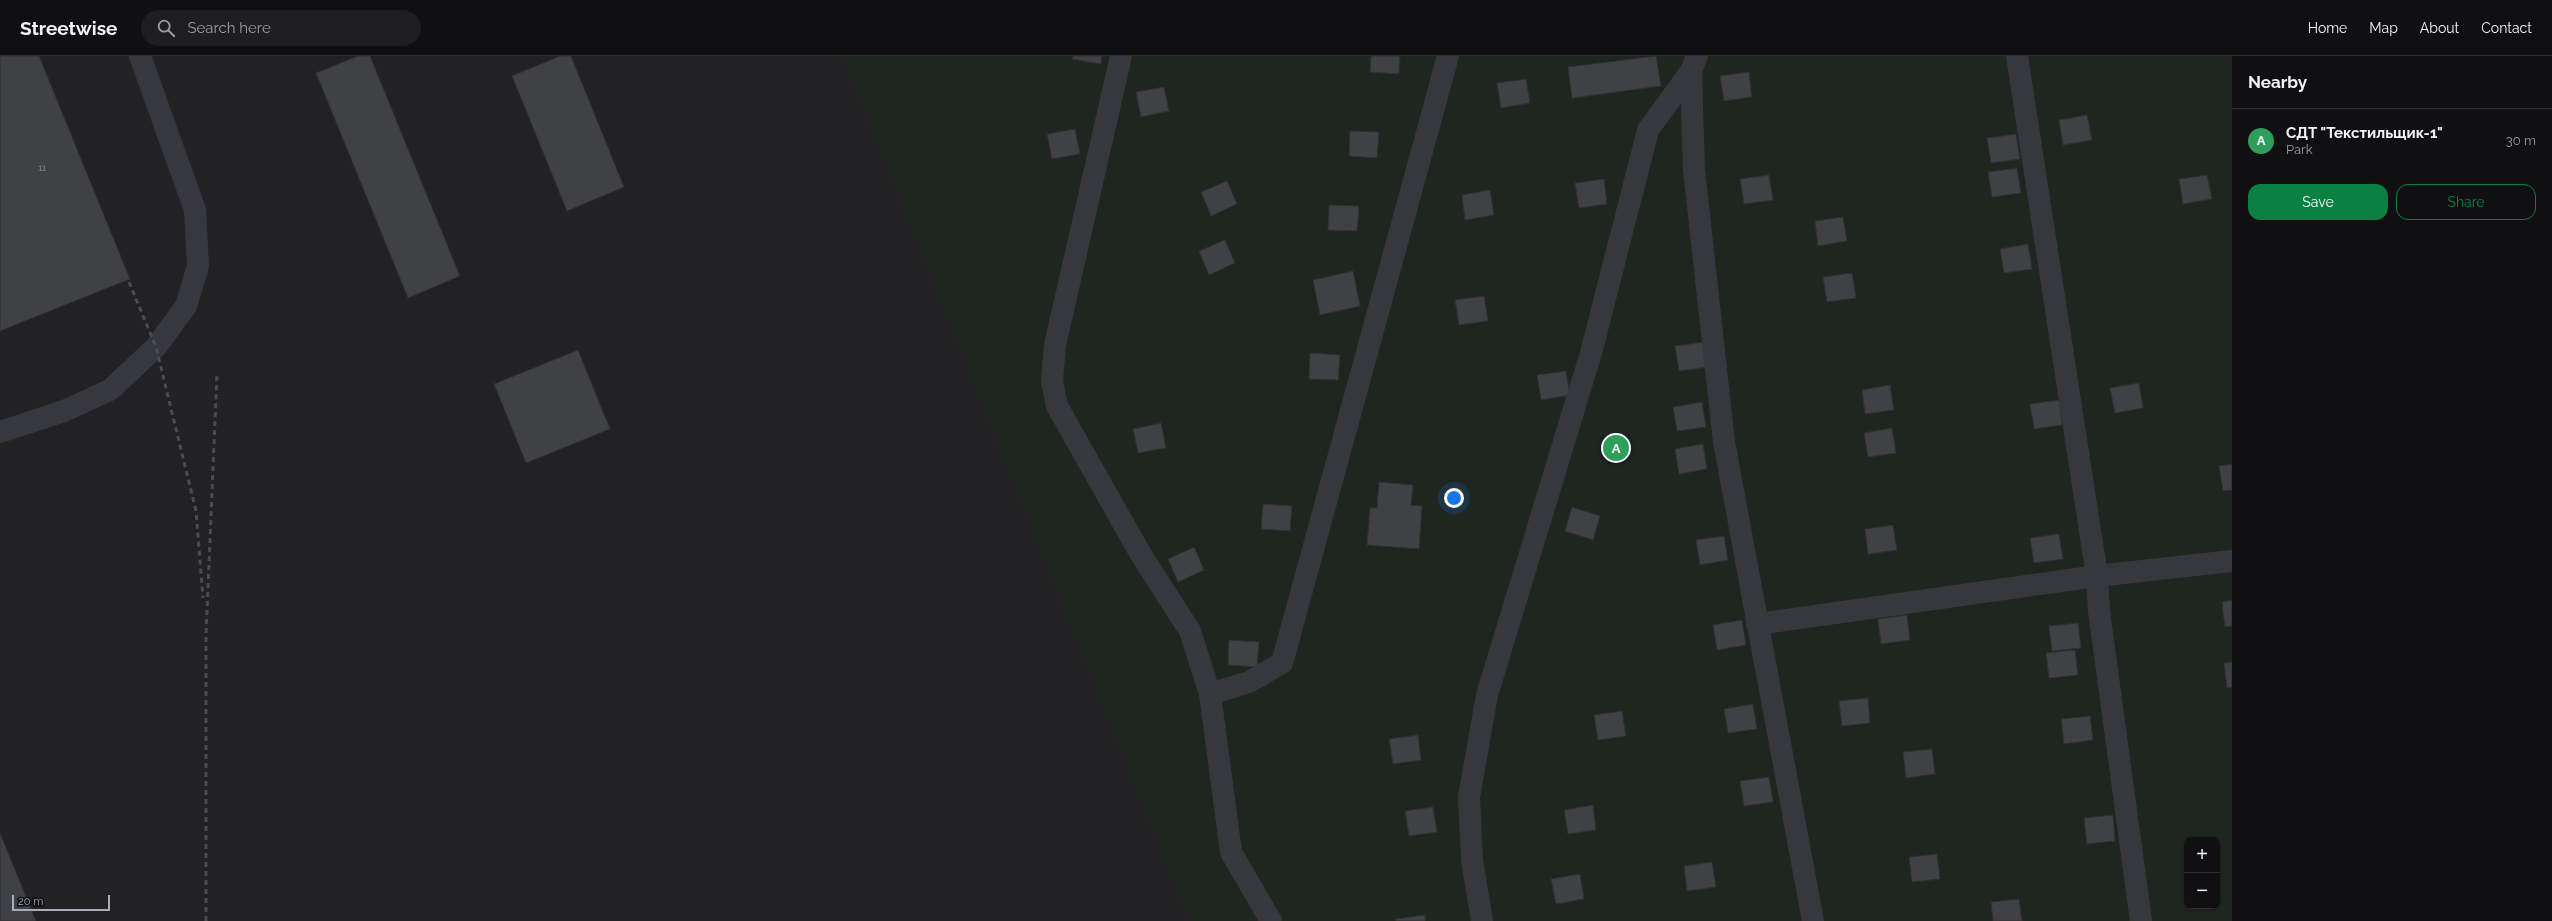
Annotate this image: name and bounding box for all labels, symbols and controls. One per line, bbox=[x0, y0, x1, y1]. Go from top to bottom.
search box bbox=[141, 10, 421, 46]
text: Streetwise bbox=[20, 17, 117, 39]
icon: search bbox=[155, 17, 177, 39]
text: Search here bbox=[187, 19, 271, 37]
text: Home bbox=[2308, 20, 2347, 36]
text: Map bbox=[2369, 20, 2398, 36]
text: About bbox=[2420, 20, 2459, 36]
text: Contact bbox=[2481, 20, 2532, 36]
text: Nearby bbox=[2248, 72, 2307, 92]
text: СДТ "Текстильщик-1" bbox=[2286, 124, 2443, 142]
text: A bbox=[2257, 133, 2265, 148]
text: 30 m bbox=[2506, 133, 2536, 148]
text: Park bbox=[2286, 142, 2313, 157]
house number: 11 bbox=[38, 163, 46, 173]
button: Save bbox=[2248, 184, 2388, 220]
button: Share bbox=[2396, 184, 2536, 220]
pin: A bbox=[1603, 433, 1629, 463]
your location bbox=[1444, 488, 1464, 508]
map controls bbox=[2184, 837, 2220, 909]
button: + bbox=[2184, 837, 2220, 873]
button: − bbox=[2184, 873, 2220, 909]
scale bar bbox=[12, 893, 110, 912]
text: 20 m bbox=[18, 895, 43, 908]

